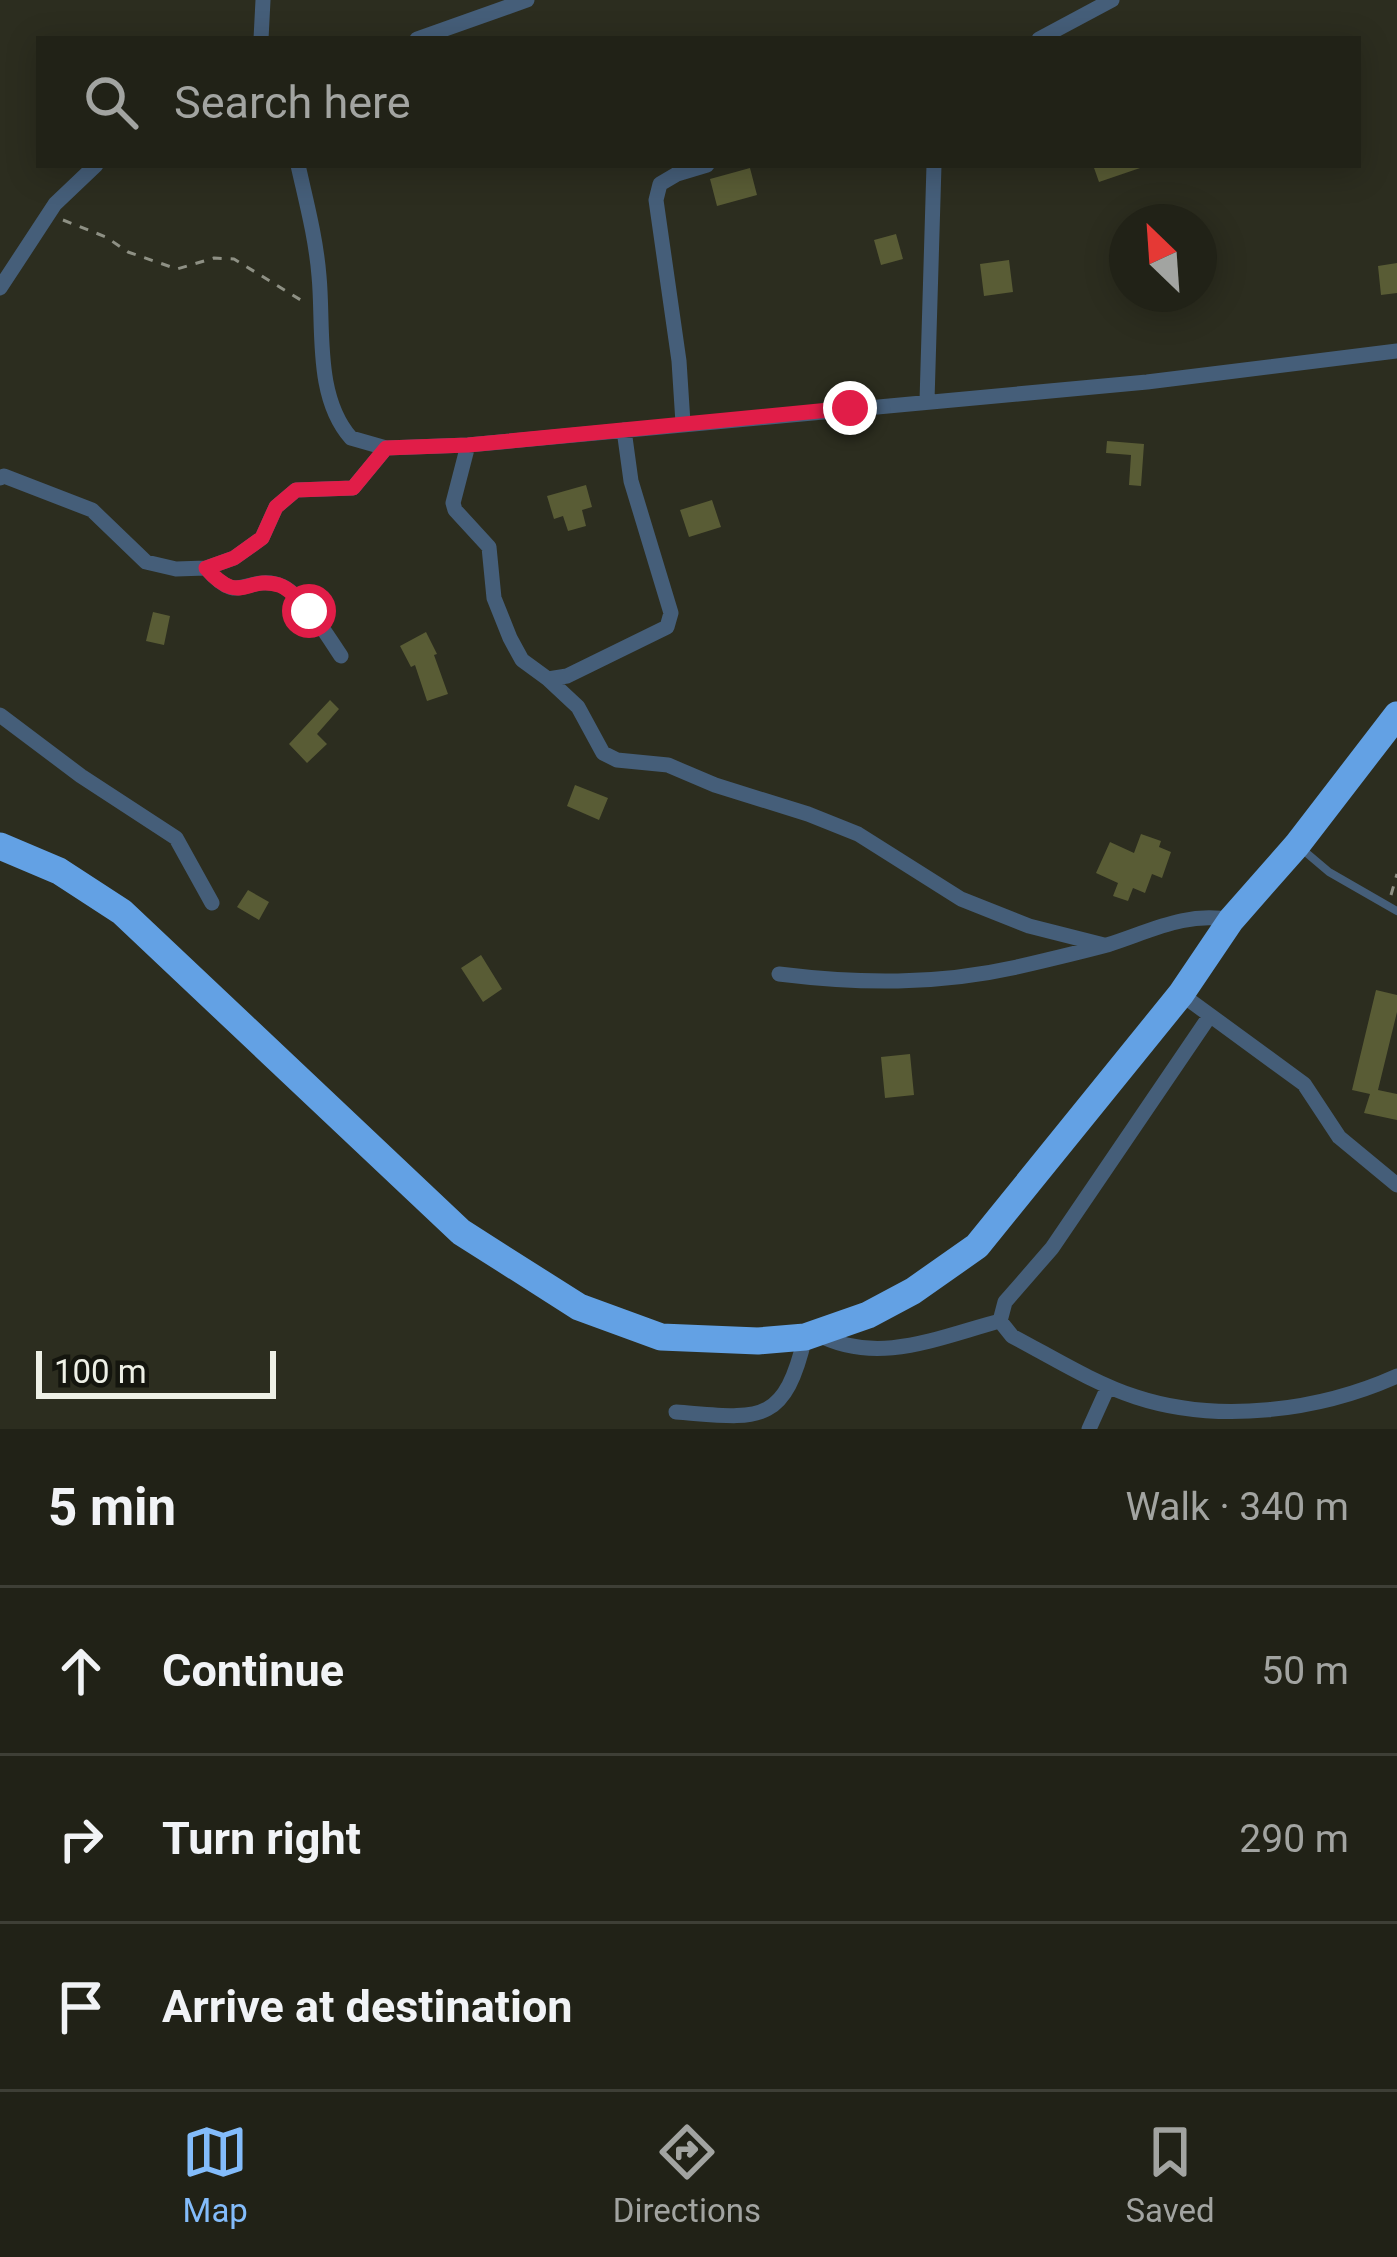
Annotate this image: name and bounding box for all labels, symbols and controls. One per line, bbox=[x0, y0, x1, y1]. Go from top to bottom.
search box bbox=[36, 36, 1361, 168]
icon: search bbox=[78, 69, 144, 135]
text: Search here bbox=[174, 76, 411, 129]
north arrow bbox=[1109, 204, 1217, 312]
route end bbox=[823, 381, 877, 435]
route start bbox=[282, 584, 336, 638]
scale bar bbox=[36, 1345, 276, 1398]
text: 100 m bbox=[54, 1352, 147, 1391]
text: 5 min bbox=[48, 1478, 176, 1537]
text: Walk · 340 m bbox=[1125, 1484, 1349, 1530]
icon: ahead bbox=[48, 1638, 114, 1704]
text: Continue bbox=[162, 1644, 344, 1697]
text: 50 m bbox=[1261, 1648, 1349, 1694]
icon: right bbox=[48, 1806, 114, 1872]
text: Turn right bbox=[162, 1812, 361, 1865]
text: 290 m bbox=[1239, 1816, 1349, 1862]
icon: arrive bbox=[48, 1974, 114, 2040]
text: Arrive at destination bbox=[162, 1980, 573, 2033]
tab: Map bbox=[182, 2119, 248, 2230]
tab: Directions bbox=[613, 2119, 761, 2230]
tab: Saved bbox=[1126, 2119, 1215, 2230]

